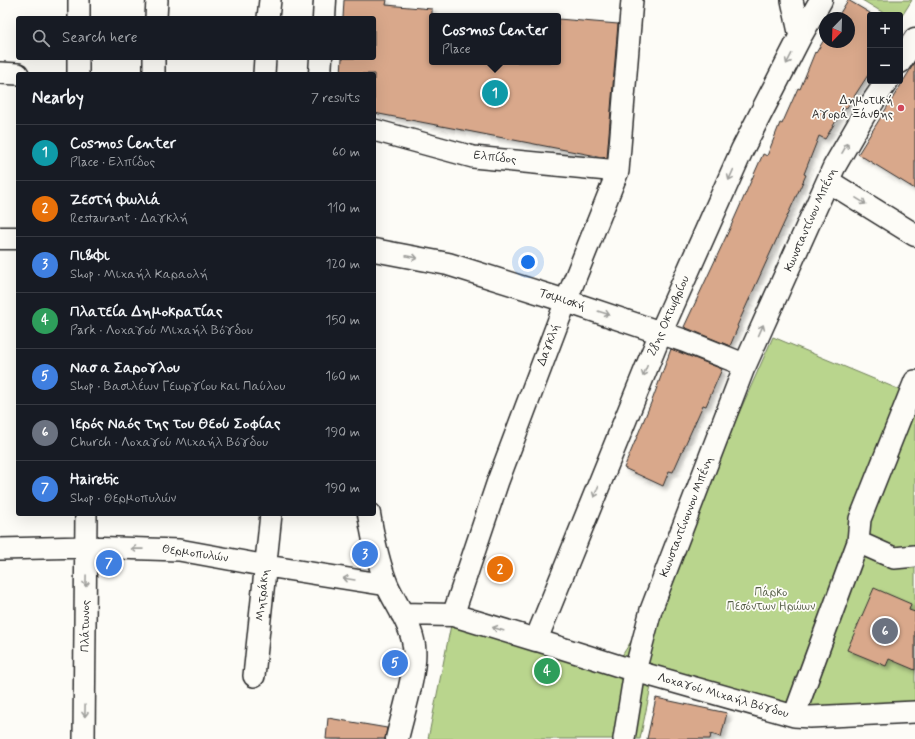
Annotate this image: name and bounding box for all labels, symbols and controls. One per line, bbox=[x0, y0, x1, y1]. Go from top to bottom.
north arrow bbox=[819, 12, 855, 48]
map controls bbox=[867, 12, 903, 84]
button: + bbox=[867, 12, 903, 48]
popup bbox=[429, 13, 561, 65]
search box bbox=[16, 16, 376, 60]
text: Cosmos Center bbox=[442, 21, 548, 41]
icon: search bbox=[30, 27, 52, 49]
text: Search here bbox=[62, 28, 138, 48]
text: Place bbox=[442, 41, 471, 58]
button: − bbox=[867, 48, 903, 84]
one-way arrow bbox=[785, 53, 792, 65]
pin: 1 bbox=[482, 78, 508, 108]
text: Nearby bbox=[32, 87, 84, 109]
text: 7 results bbox=[311, 90, 360, 107]
place label: Δημοτική Αγορά Ξάνθης bbox=[812, 93, 893, 123]
marker: Δημοτική Αγορά Ξάνθης bbox=[896, 103, 906, 113]
text: Cosmos Center bbox=[70, 134, 176, 154]
one-way arrow bbox=[842, 142, 850, 154]
text: 1 bbox=[42, 144, 48, 161]
text: 60 m bbox=[332, 144, 360, 161]
street label: Ελπίδος bbox=[473, 147, 517, 169]
text: Place · Ελπίδος bbox=[70, 154, 155, 171]
street label: Κωνσταντίνου Μπένη bbox=[780, 165, 841, 274]
one-way arrow bbox=[727, 169, 734, 181]
text: Ζεστή Φωλιά bbox=[70, 190, 160, 210]
one-way arrow bbox=[855, 198, 867, 206]
text: 2 bbox=[42, 200, 48, 217]
text: 110 m bbox=[327, 200, 360, 217]
text: Restaurant · Δαγκλή bbox=[70, 210, 188, 227]
text: Πι&Φι bbox=[70, 246, 109, 266]
your location bbox=[518, 252, 538, 272]
one-way arrow bbox=[405, 254, 418, 262]
text: 3 bbox=[42, 256, 48, 273]
text: 120 m bbox=[326, 256, 360, 273]
text: Shop · Μιχαήλ Καραολή bbox=[70, 266, 208, 283]
street label: 28ης Οκτωβρίου bbox=[644, 273, 694, 359]
street label: Τσιμισκή bbox=[537, 285, 587, 315]
text: Πλατεία Δημοκρατίας bbox=[70, 302, 223, 322]
one-way arrow bbox=[598, 310, 610, 318]
text: 4 bbox=[41, 312, 49, 329]
text: 150 m bbox=[326, 312, 360, 329]
street label: Δαγκλή bbox=[534, 321, 564, 368]
text: Park · Λοχαγού Μιχαήλ Βόγδου bbox=[70, 322, 253, 339]
one-way arrow bbox=[758, 324, 765, 336]
text: Νασ α Σαρογλου bbox=[70, 358, 180, 378]
one-way arrow bbox=[641, 365, 648, 377]
text: 5 bbox=[41, 368, 49, 385]
text: 160 m bbox=[325, 368, 360, 385]
text: Shop · Βασιλέων Γεωργίου και Παύλου bbox=[70, 378, 285, 395]
text: Ιερός Ναός της του Θεού Σοφίας bbox=[70, 414, 281, 434]
text: 6 bbox=[42, 424, 48, 441]
text: 190 m bbox=[325, 424, 360, 441]
text: Church · Λοχαγού Μιχαήλ Βόγδου bbox=[70, 434, 268, 451]
street label: Κωνσταντίνουνου Μπένη bbox=[656, 454, 717, 580]
text: Hairetic bbox=[70, 470, 119, 490]
text: 7 bbox=[41, 480, 49, 497]
text: 190 m bbox=[325, 480, 360, 497]
one-way arrow bbox=[592, 485, 599, 497]
text: Shop · Θερμοπυλών bbox=[70, 490, 176, 507]
pin: 3 bbox=[352, 539, 378, 569]
street label: Θερμοπυλών bbox=[161, 541, 229, 567]
one-way arrow bbox=[131, 545, 144, 552]
pin: 7 bbox=[96, 548, 122, 578]
pin: 2 bbox=[487, 554, 513, 584]
street label: Μητράκη bbox=[252, 568, 274, 622]
one-way arrow bbox=[82, 574, 90, 587]
one-way arrow bbox=[342, 574, 355, 582]
park label: Πάρκο Πεσόντων Ηρώων bbox=[727, 585, 815, 615]
street label: Πλάτωνος bbox=[78, 600, 94, 652]
pin: 6 bbox=[872, 616, 898, 646]
one-way arrow bbox=[492, 625, 505, 632]
pin: 5 bbox=[382, 648, 408, 678]
pin: 4 bbox=[534, 656, 560, 686]
street label: Λοχαγού Μιχαήλ Βόγδου bbox=[656, 670, 791, 723]
one-way arrow bbox=[81, 704, 89, 717]

